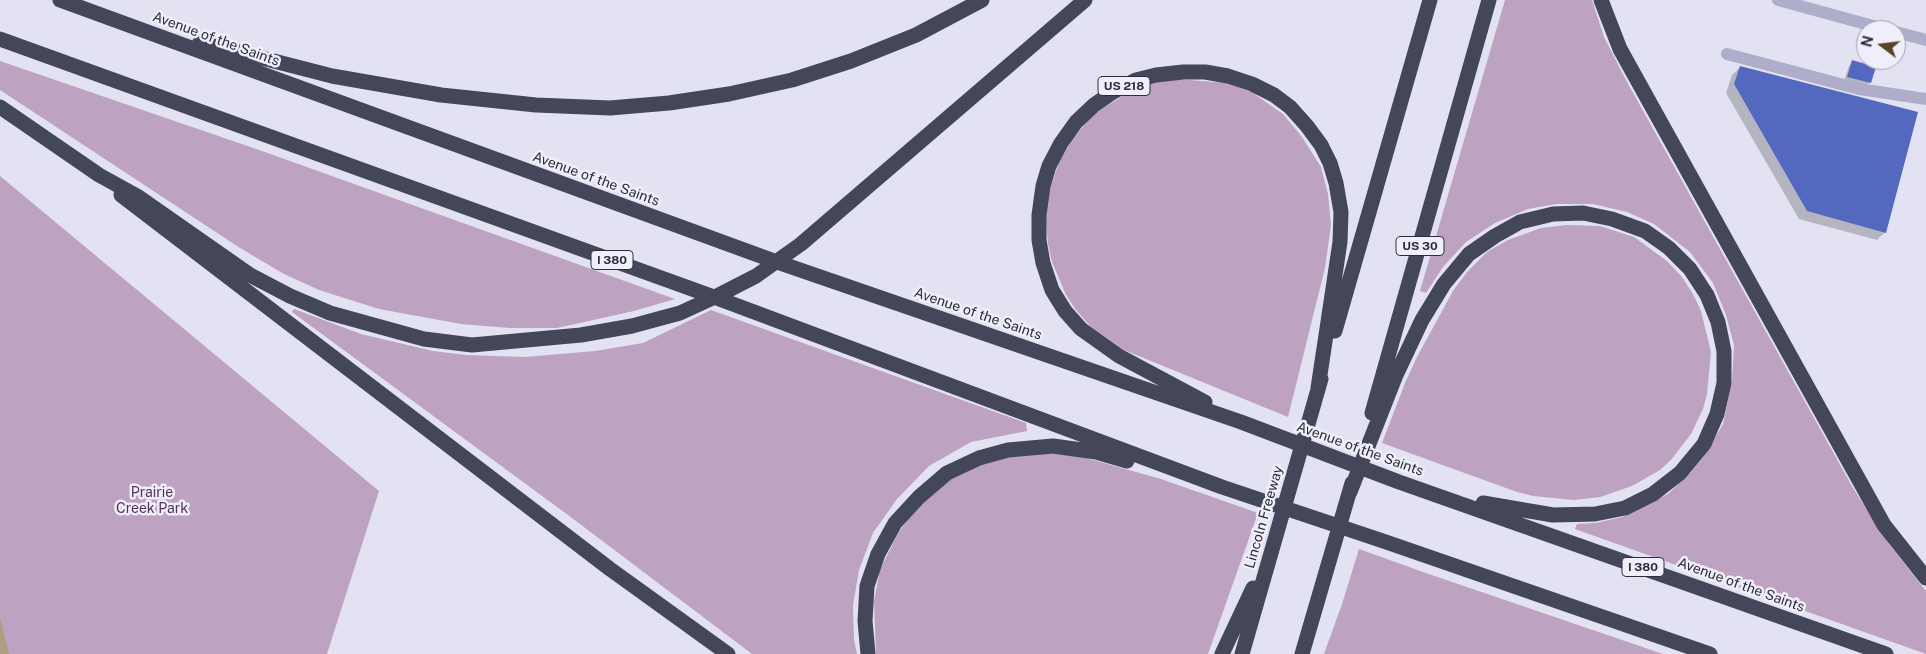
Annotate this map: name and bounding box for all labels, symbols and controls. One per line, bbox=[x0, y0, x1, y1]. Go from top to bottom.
street label: Avenue of the Saints bbox=[150, 8, 282, 70]
north arrow bbox=[1856, 20, 1906, 70]
text: N bbox=[1858, 34, 1877, 49]
road number: US 218 bbox=[1098, 76, 1150, 95]
street label: Avenue of the Saints bbox=[530, 148, 662, 210]
road number: US 30 bbox=[1396, 237, 1444, 256]
road number: I 380 bbox=[591, 250, 633, 270]
street label: Avenue of the Saints bbox=[912, 284, 1044, 344]
street label: Avenue of the Saints bbox=[1294, 418, 1426, 480]
street label: Lincoln Freeway bbox=[1241, 464, 1287, 570]
park label: Prairie Creek Park bbox=[116, 485, 188, 518]
street label: Avenue of the Saints bbox=[1675, 554, 1807, 616]
road number: I 380 bbox=[1622, 558, 1664, 576]

